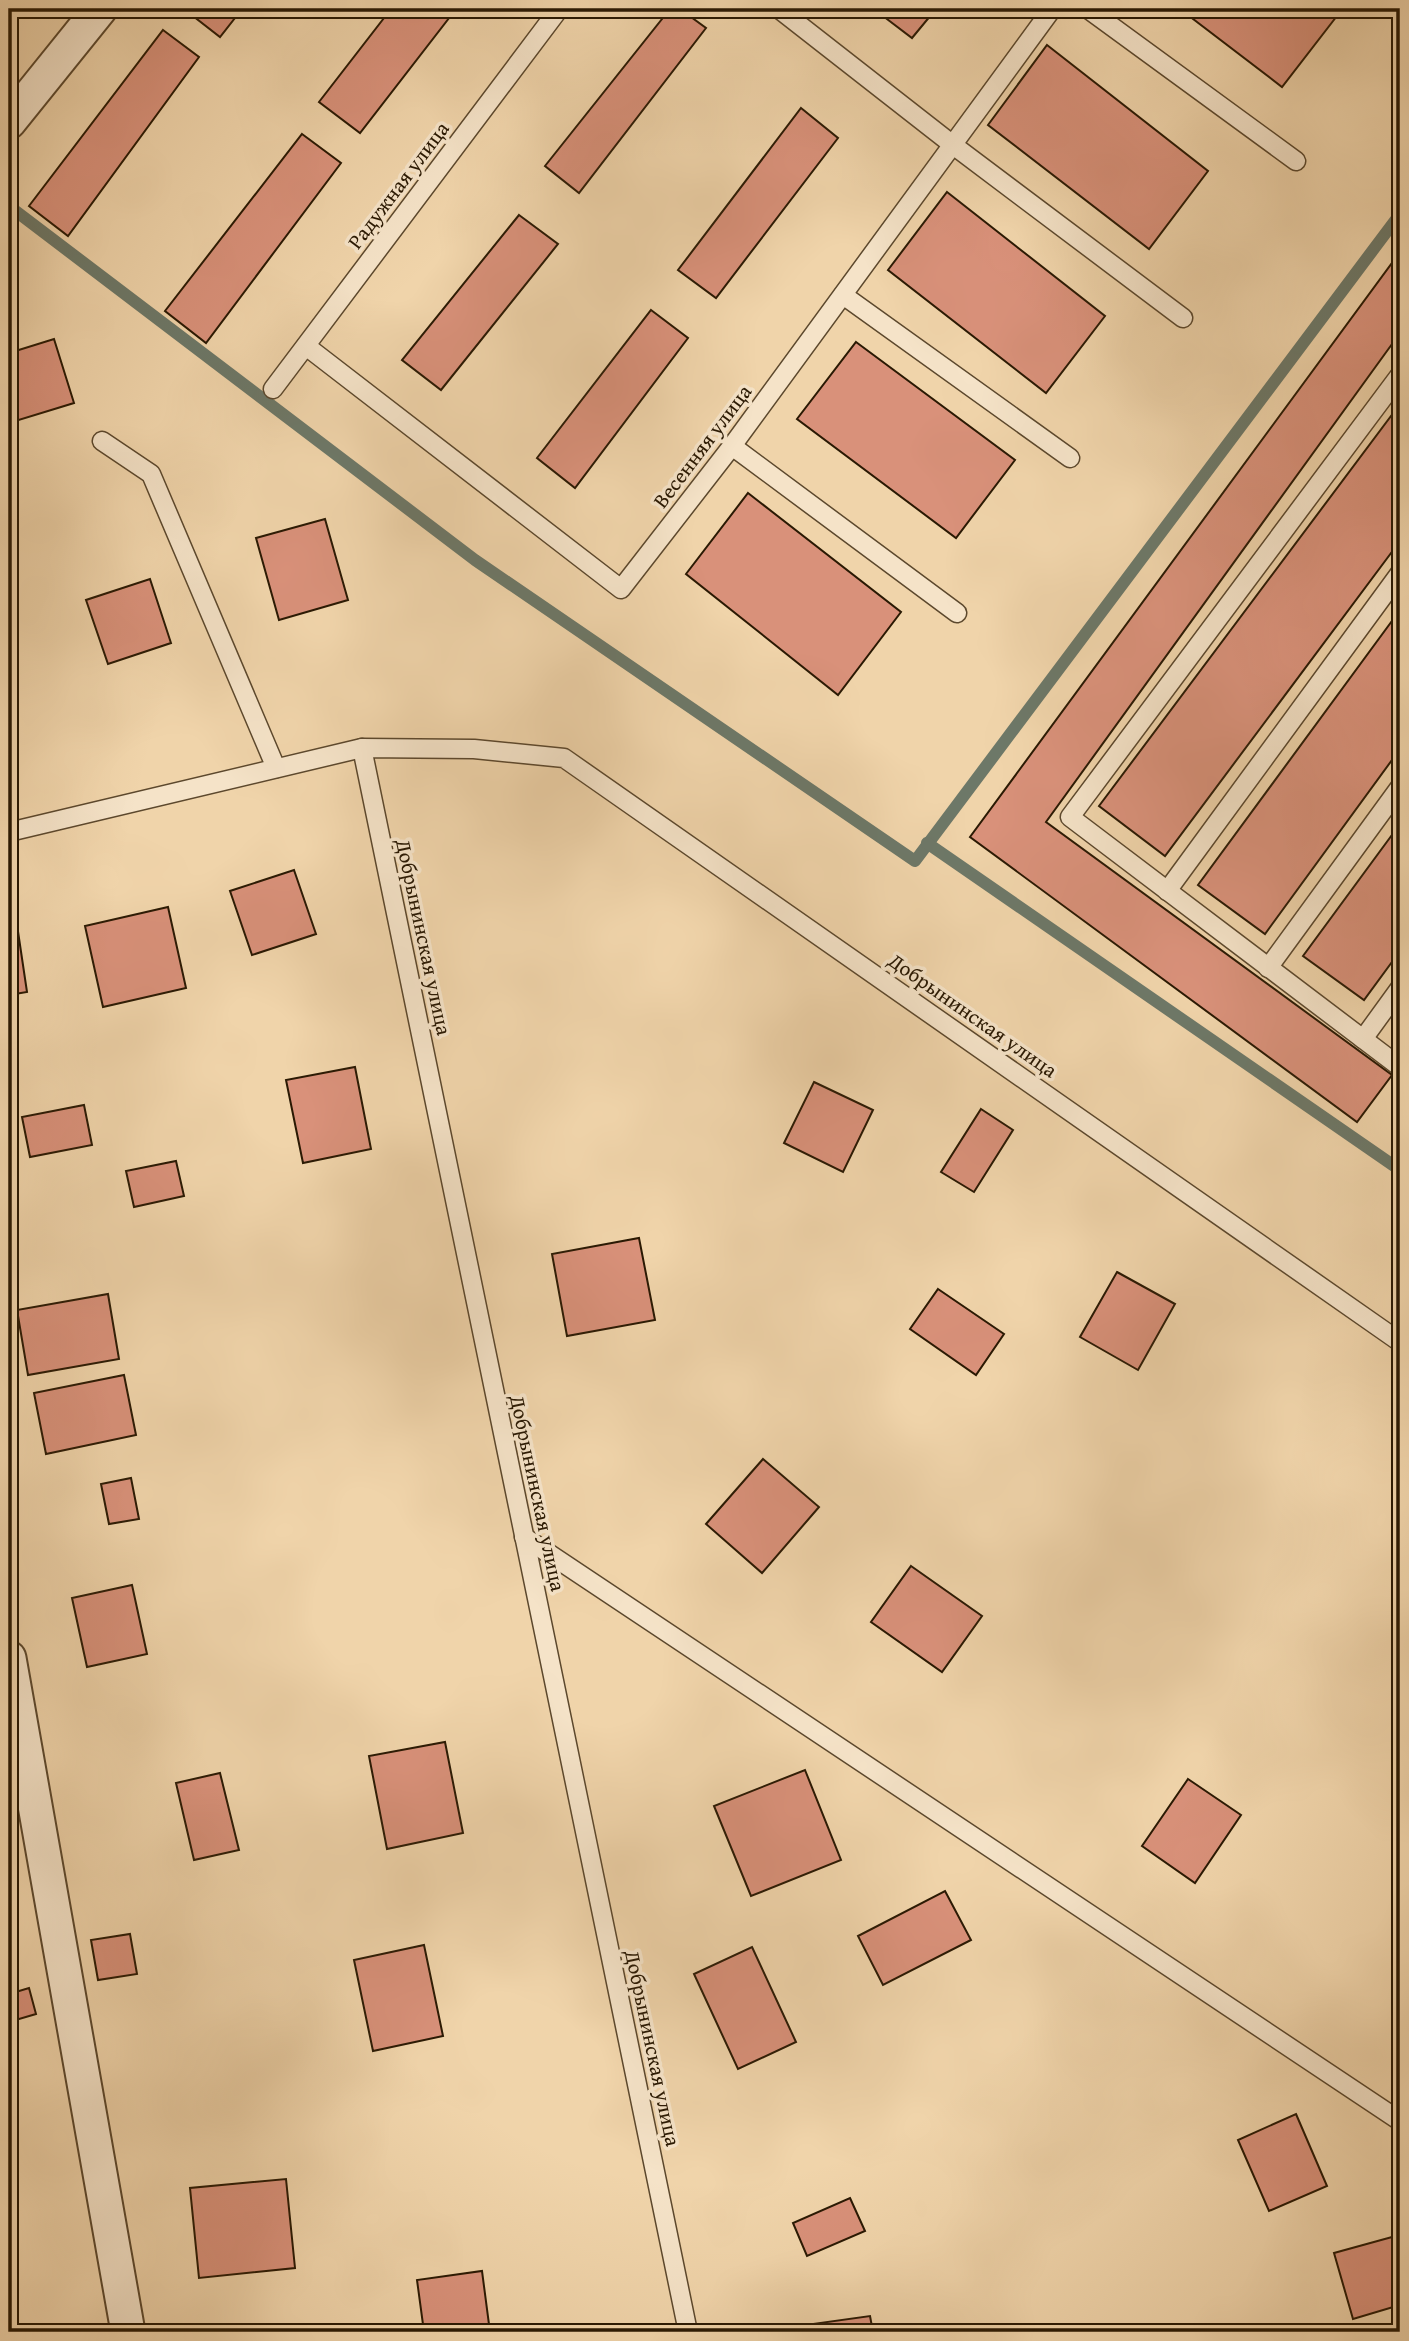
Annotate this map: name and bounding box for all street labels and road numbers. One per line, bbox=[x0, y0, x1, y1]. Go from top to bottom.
street label: Радужная улица bbox=[340, 115, 456, 255]
street label: Весенняя улица bbox=[645, 378, 759, 514]
street label: Добрынинская улица bbox=[388, 835, 460, 1038]
street label: Добрынинская улица bbox=[881, 944, 1064, 1085]
street label: Добрынинская улица bbox=[502, 1391, 574, 1594]
street label: Добрынинская улица bbox=[617, 1946, 689, 2149]

